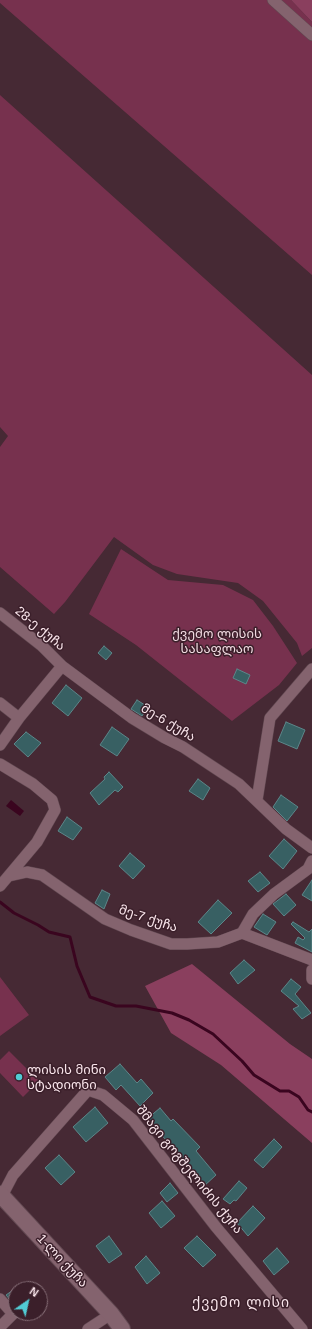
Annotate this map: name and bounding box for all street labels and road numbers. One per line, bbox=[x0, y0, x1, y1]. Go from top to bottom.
street label: 28-ე ქუჩა bbox=[12, 604, 68, 654]
street label: მე-6 ქუჩა bbox=[138, 701, 198, 745]
street label: მე-7 ქუჩა bbox=[117, 902, 179, 936]
street label: შმაგი გოგშელიძის ქუჩა bbox=[132, 1103, 246, 1237]
street label: 1-ლი ქუჩა bbox=[33, 1231, 91, 1291]

